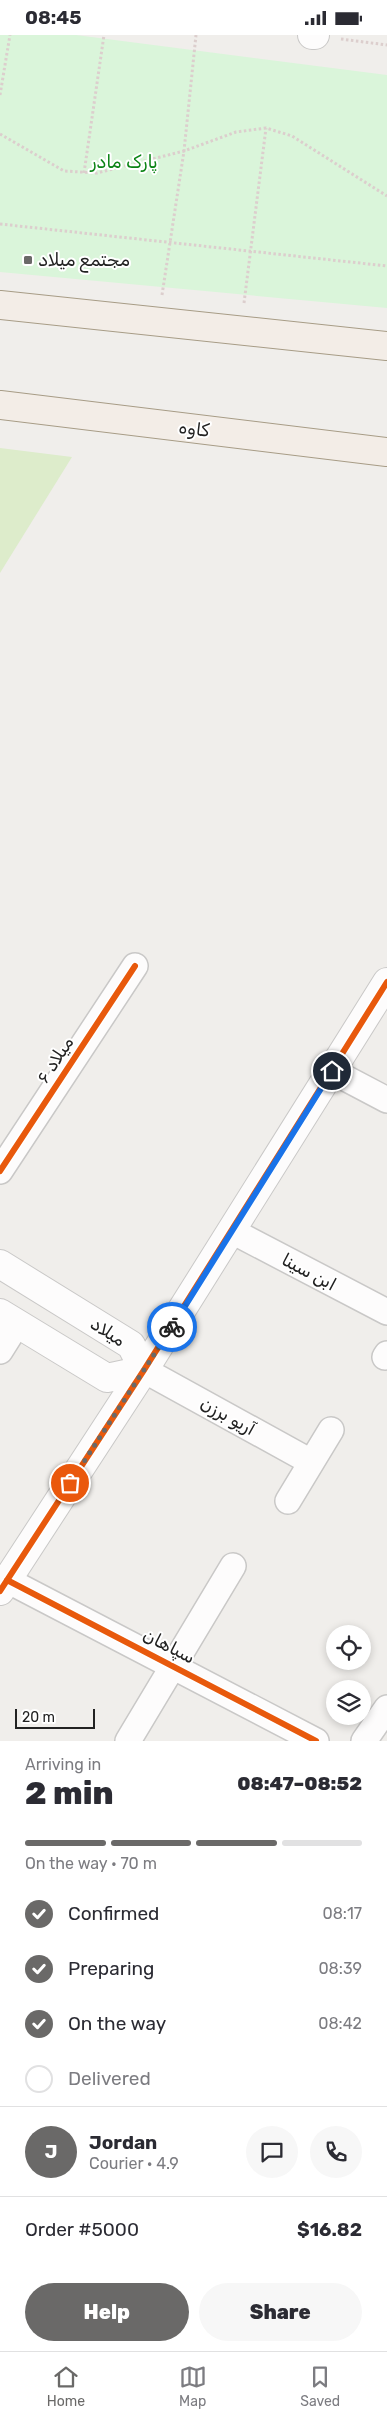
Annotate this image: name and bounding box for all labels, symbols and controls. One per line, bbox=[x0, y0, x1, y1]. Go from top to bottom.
text: 08:45 bbox=[25, 6, 82, 29]
park label: پارک مادر bbox=[89, 151, 158, 174]
place label: مجتمع میلاد bbox=[38, 249, 130, 273]
marker: مجتمع میلاد bbox=[22, 254, 34, 266]
street label: کاوه bbox=[177, 416, 211, 442]
street label: میلاد ۶ bbox=[32, 1032, 78, 1088]
pin bbox=[311, 1050, 353, 1092]
icon: home bbox=[318, 1057, 346, 1085]
street label: ابن سینا bbox=[278, 1249, 340, 1295]
courier bbox=[147, 1302, 197, 1352]
street label: میلاد bbox=[86, 1313, 130, 1351]
icon: bike bbox=[158, 1313, 186, 1341]
street label: آریو برزن bbox=[197, 1392, 260, 1440]
pin bbox=[49, 1462, 91, 1504]
icon: bag bbox=[56, 1469, 84, 1497]
street label: سپاهان bbox=[139, 1624, 199, 1669]
map controls bbox=[326, 1625, 371, 1725]
button: locate bbox=[326, 1625, 371, 1670]
button: layers bbox=[326, 1680, 371, 1725]
scale bar bbox=[15, 1706, 95, 1729]
text: 20 m bbox=[22, 1709, 55, 1726]
text: Arriving in bbox=[25, 1755, 101, 1774]
text: 08:47–08:52 bbox=[237, 1772, 362, 1795]
text: 2 min bbox=[25, 1774, 114, 1812]
text: On the way · 70 m bbox=[25, 1854, 157, 1873]
icon: check bbox=[25, 1900, 53, 1928]
text: Confirmed bbox=[68, 1902, 159, 1925]
text: 08:17 bbox=[323, 1904, 362, 1923]
icon: check bbox=[25, 1955, 53, 1983]
text: Preparing bbox=[68, 1957, 154, 1980]
text: 08:39 bbox=[318, 1959, 362, 1978]
icon: check bbox=[25, 2010, 53, 2038]
text: On the way bbox=[68, 2012, 166, 2035]
text: 08:42 bbox=[318, 2014, 362, 2033]
text: Delivered bbox=[68, 2067, 151, 2090]
button: chat bbox=[246, 2126, 298, 2178]
button: phone bbox=[310, 2126, 362, 2178]
text: Jordan bbox=[89, 2131, 157, 2154]
text: J bbox=[45, 2140, 57, 2163]
text: Courier · 4.9 bbox=[89, 2154, 179, 2173]
text: Order #5000 bbox=[25, 2218, 139, 2241]
text: $16.82 bbox=[297, 2218, 362, 2241]
button: Help bbox=[25, 2283, 189, 2341]
button: Share bbox=[199, 2283, 362, 2341]
tab: Home bbox=[47, 2363, 85, 2410]
tab: Map bbox=[179, 2363, 207, 2410]
tab: Saved bbox=[300, 2363, 340, 2410]

